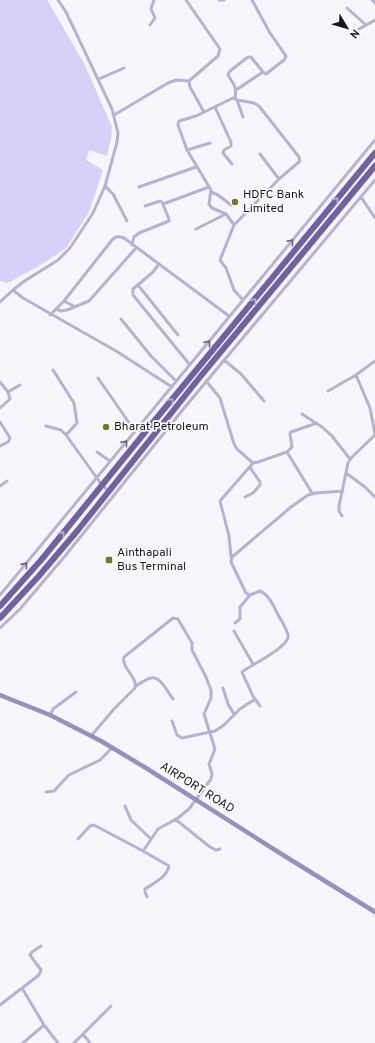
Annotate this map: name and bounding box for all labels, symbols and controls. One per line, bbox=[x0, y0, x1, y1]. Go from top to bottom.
north arrow bbox=[327, 8, 367, 48]
text: N bbox=[346, 26, 362, 41]
place label: HDFC Bank Limited bbox=[243, 187, 304, 217]
marker: HDFC Bank Limited bbox=[230, 197, 240, 207]
one-way arrow bbox=[332, 197, 339, 205]
one-way arrow bbox=[286, 240, 293, 247]
one-way arrow bbox=[249, 298, 256, 305]
one-way arrow bbox=[203, 340, 210, 347]
one-way arrow bbox=[167, 398, 174, 406]
place label: Bharat Petroleum bbox=[114, 419, 209, 435]
marker: Bharat Petroleum bbox=[101, 422, 111, 432]
one-way arrow bbox=[121, 440, 128, 447]
one-way arrow bbox=[58, 532, 65, 539]
place label: Ainthapali Bus Terminal bbox=[117, 545, 186, 575]
marker: Ainthapali Bus Terminal bbox=[104, 555, 114, 565]
one-way arrow bbox=[21, 563, 28, 570]
street label: AIRPORT ROAD bbox=[157, 759, 237, 817]

